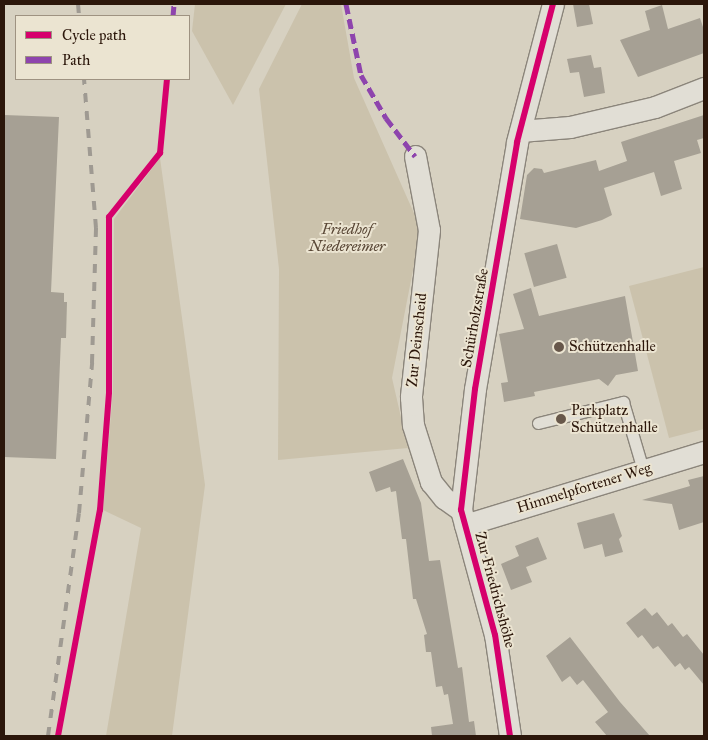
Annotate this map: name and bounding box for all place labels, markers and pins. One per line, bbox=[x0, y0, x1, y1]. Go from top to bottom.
place label: Schützenhalle bbox=[569, 338, 656, 356]
marker: Schützenhalle bbox=[553, 341, 565, 353]
place label: Parkplatz Schützenhalle bbox=[571, 401, 658, 436]
marker: Parkplatz Schützenhalle bbox=[555, 413, 567, 425]

